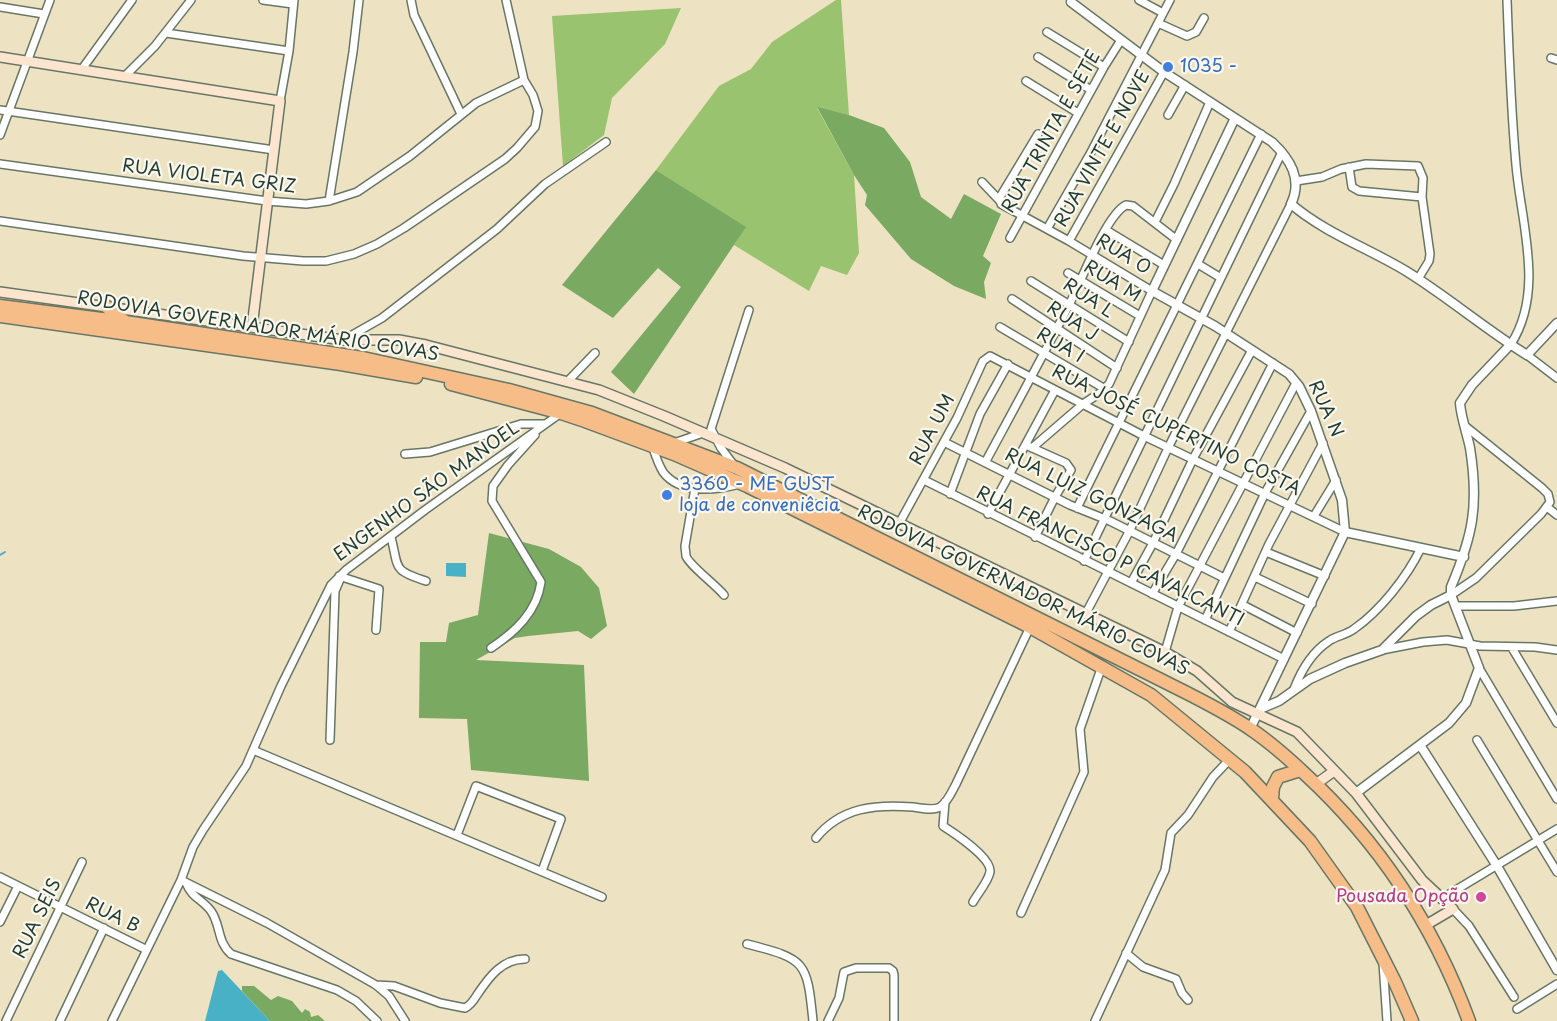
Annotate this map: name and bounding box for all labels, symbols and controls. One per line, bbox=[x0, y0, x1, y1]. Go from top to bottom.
street label: RUA TRINTA E SETE bbox=[998, 47, 1106, 217]
place label: 1035 - bbox=[1180, 56, 1237, 78]
marker: 1035 - bbox=[1161, 60, 1175, 74]
street label: RUA VINTE E NOVE bbox=[1051, 67, 1155, 231]
street label: RUA VIOLETA GRIZ bbox=[121, 156, 297, 198]
street label: RUA O bbox=[1092, 230, 1154, 280]
street label: RUA M bbox=[1080, 257, 1144, 307]
street label: RUA L bbox=[1059, 275, 1117, 323]
street label: RODOVIA GOVERNADOR MÁRIO COVAS bbox=[76, 288, 440, 366]
street label: RUA J bbox=[1042, 298, 1102, 346]
street label: RUA I bbox=[1032, 324, 1088, 368]
street label: RUA JOSÉ CUPERTINO COSTA bbox=[1048, 361, 1304, 501]
street label: RUA N bbox=[1303, 377, 1347, 441]
street label: RUA UM bbox=[906, 391, 960, 469]
street label: ENGENHO SÃO MANOEL bbox=[330, 418, 524, 566]
street label: RUA LUIZ GONZAGA bbox=[1001, 445, 1181, 547]
place label: 3360 - ME GUST loja de conveniêcia bbox=[679, 474, 840, 516]
street label: RUA FRANCISCO P CAVALCANTI bbox=[973, 483, 1247, 631]
marker: 3360 - ME GUST loja de conveniêcia bbox=[660, 488, 674, 502]
street label: RODOVIA GOVERNADOR MÁRIO COVAS bbox=[854, 501, 1192, 681]
street label: RUA SEIS bbox=[9, 876, 67, 962]
place label: Pousada Opção bbox=[1336, 886, 1469, 908]
marker: Pousada Opção bbox=[1474, 890, 1488, 904]
street label: RUA B bbox=[81, 894, 143, 938]

